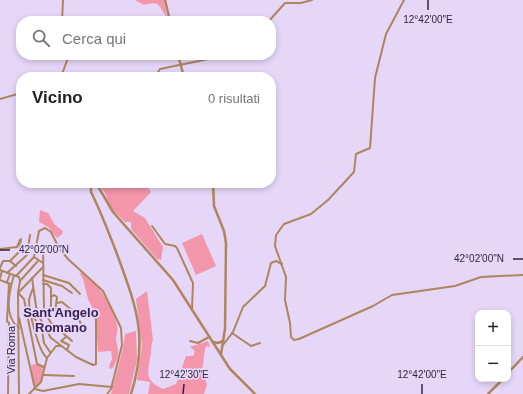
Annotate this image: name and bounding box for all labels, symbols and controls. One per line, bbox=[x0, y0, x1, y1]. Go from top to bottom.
text: 12°42'00"E bbox=[403, 14, 453, 25]
search box bbox=[16, 16, 276, 60]
icon: search bbox=[30, 27, 52, 49]
text: Cerca qui bbox=[62, 30, 126, 47]
text: Vicino bbox=[32, 88, 83, 107]
text: 0 risultati bbox=[208, 91, 260, 106]
text: 42°02'00"N bbox=[19, 244, 69, 255]
text: 42°02'00"N bbox=[454, 253, 504, 264]
district label: Sant'Angelo Romano bbox=[23, 305, 99, 335]
map controls bbox=[475, 310, 511, 382]
button: + bbox=[475, 310, 511, 346]
street label: Via Roma bbox=[5, 325, 17, 374]
button: − bbox=[475, 346, 511, 382]
text: 12°42'30"E bbox=[159, 369, 209, 380]
text: 12°42'00"E bbox=[397, 369, 447, 380]

